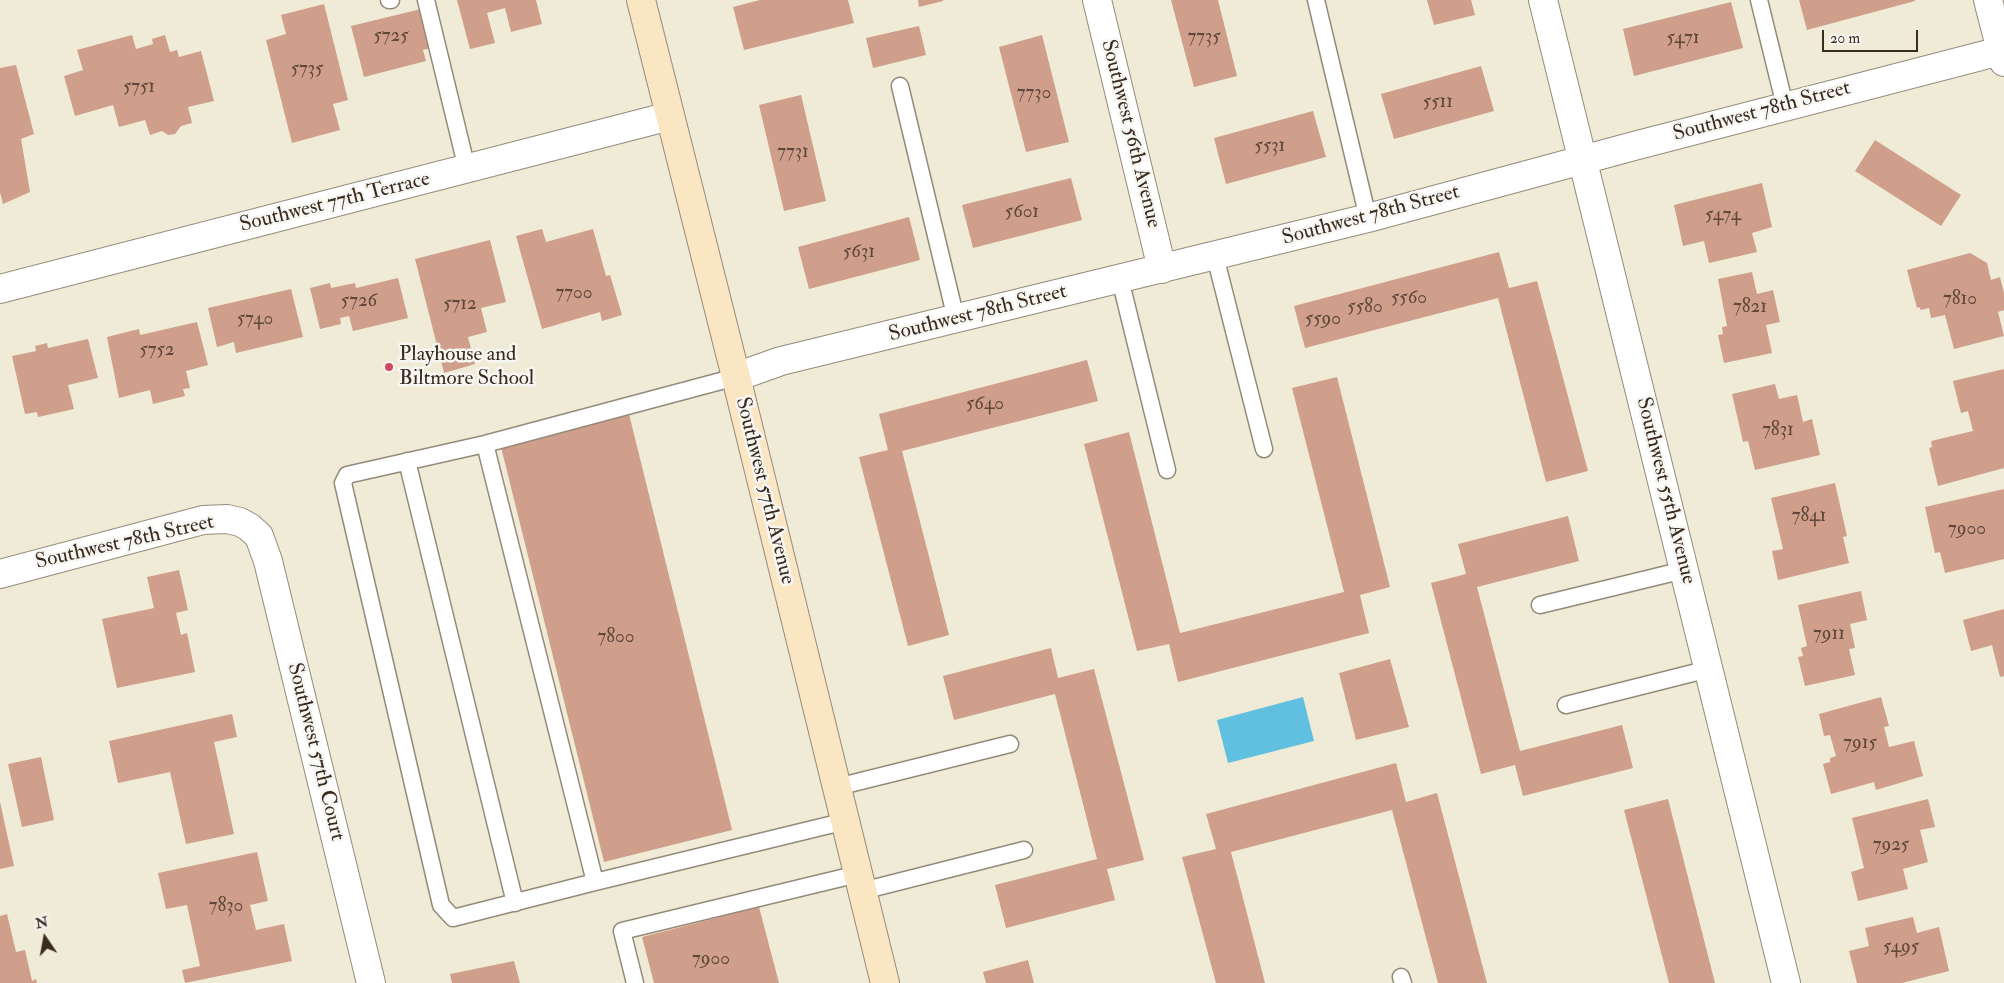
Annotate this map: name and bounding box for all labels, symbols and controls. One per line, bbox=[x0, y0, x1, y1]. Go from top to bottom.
scale bar bbox=[1824, 20, 1920, 52]
house number: 5725 bbox=[374, 26, 408, 48]
house number: 7735 bbox=[1187, 27, 1221, 49]
house number: 5471 bbox=[1666, 28, 1700, 50]
text: 20 m bbox=[1830, 29, 1860, 48]
street label: Southwest 56th Avenue bbox=[1094, 37, 1166, 231]
house number: 5735 bbox=[291, 59, 323, 81]
street label: Southwest 78th Street bbox=[1671, 76, 1853, 148]
house number: 5751 bbox=[123, 77, 155, 99]
house number: 7730 bbox=[1017, 83, 1051, 105]
house number: 5511 bbox=[1423, 92, 1453, 114]
house number: 5531 bbox=[1255, 136, 1285, 158]
house number: 7731 bbox=[777, 142, 809, 164]
street label: Southwest 77th Terrace bbox=[237, 167, 433, 239]
street label: Southwest 78th Street bbox=[1280, 180, 1462, 252]
house number: 5601 bbox=[1005, 202, 1039, 224]
house number: 5474 bbox=[1705, 205, 1741, 227]
house number: 5631 bbox=[843, 242, 875, 264]
street label: Southwest 78th Street bbox=[886, 280, 1070, 348]
house number: 7700 bbox=[556, 283, 592, 305]
house number: 5560 bbox=[1391, 288, 1427, 310]
house number: 7810 bbox=[1943, 289, 1977, 311]
house number: 5726 bbox=[341, 291, 377, 313]
house number: 5712 bbox=[443, 294, 477, 316]
house number: 5580 bbox=[1347, 297, 1383, 319]
house number: 7821 bbox=[1733, 297, 1767, 319]
house number: 5740 bbox=[237, 309, 273, 331]
house number: 5590 bbox=[1305, 309, 1341, 331]
house number: 5752 bbox=[140, 340, 174, 362]
place label: Playhouse and Biltmore School bbox=[399, 342, 534, 392]
marker: Playhouse and Biltmore School bbox=[383, 361, 395, 373]
house number: 5640 bbox=[966, 394, 1004, 416]
street label: Southwest 57th Avenue bbox=[729, 395, 799, 587]
street label: Southwest 55th Avenue bbox=[1630, 395, 1700, 587]
house number: 7831 bbox=[1762, 420, 1794, 442]
house number: 7841 bbox=[1792, 506, 1826, 528]
street label: Southwest 78th Street bbox=[33, 510, 217, 576]
house number: 7900 bbox=[1948, 519, 1986, 541]
house number: 7911 bbox=[1813, 624, 1845, 646]
house number: 7800 bbox=[597, 627, 635, 649]
street label: Southwest 57th Court bbox=[281, 661, 349, 843]
house number: 7915 bbox=[1843, 733, 1877, 755]
house number: 7925 bbox=[1873, 835, 1909, 857]
house number: 7830 bbox=[209, 896, 243, 918]
north arrow bbox=[20, 913, 70, 963]
text: N bbox=[34, 913, 50, 932]
house number: 5495 bbox=[1883, 937, 1919, 959]
house number: 7900 bbox=[692, 949, 730, 971]

